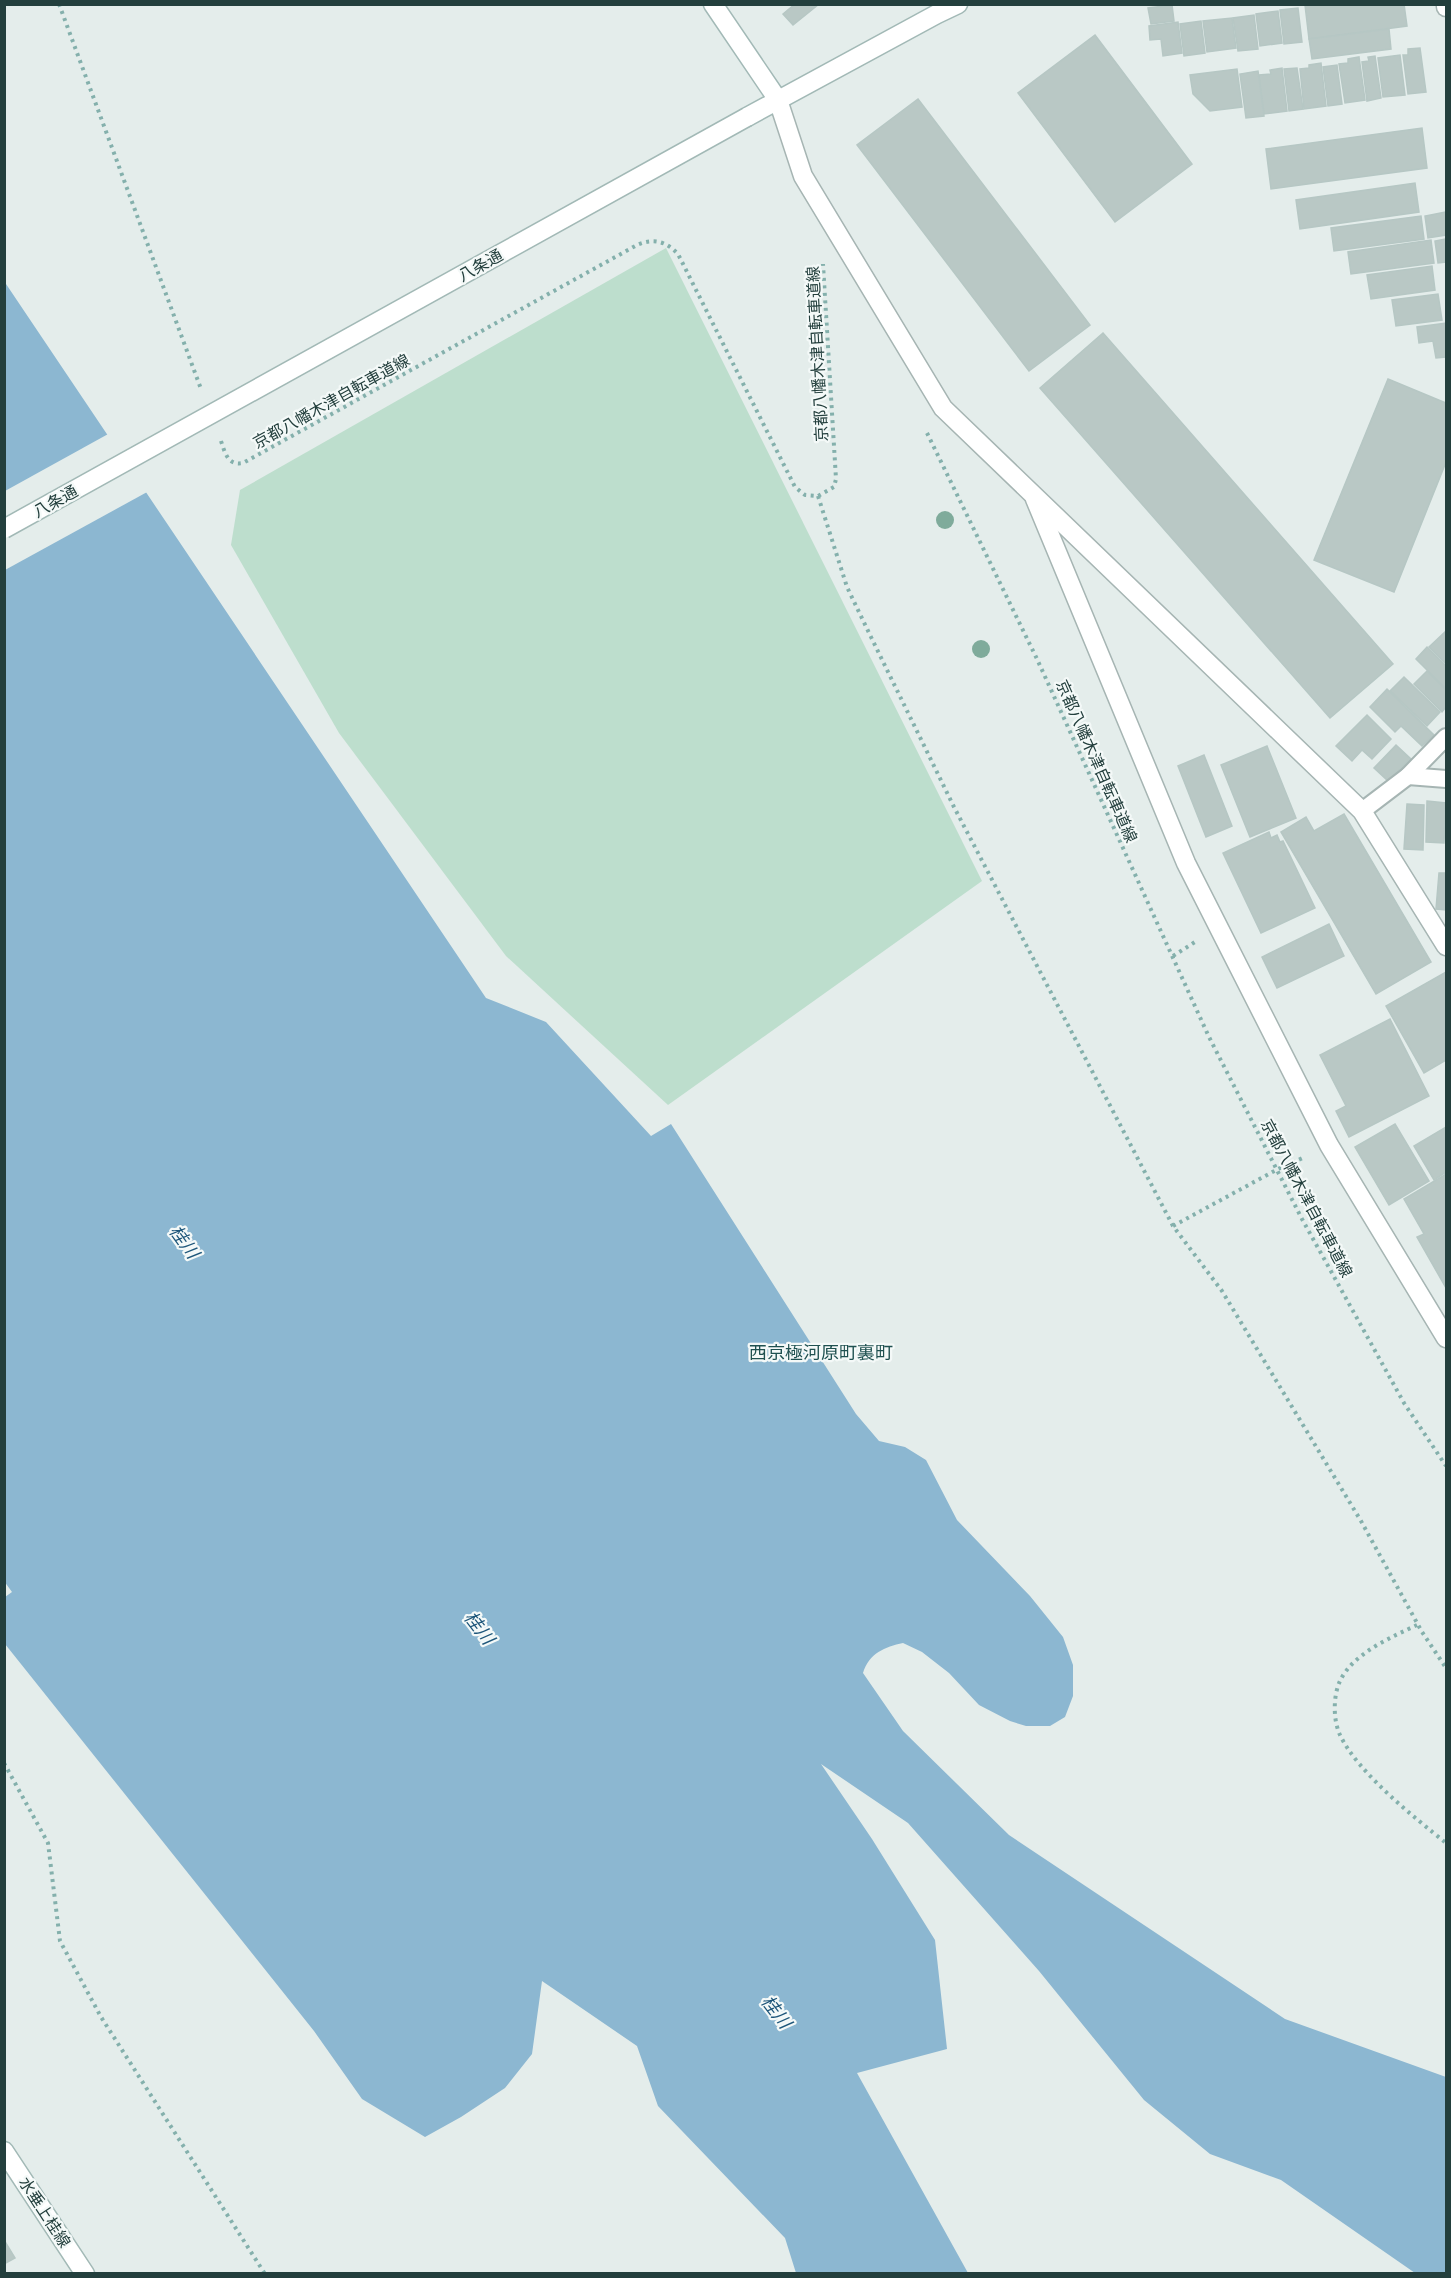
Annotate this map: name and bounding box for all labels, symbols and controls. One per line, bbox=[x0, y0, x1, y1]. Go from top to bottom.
street label: 八条通 bbox=[454, 245, 506, 285]
street label: 京都八幡木津自転車道線 bbox=[802, 266, 832, 442]
street label: 京都八幡木津自転車道線 bbox=[249, 350, 413, 452]
street label: 八条通 bbox=[29, 481, 81, 521]
street label: 京都八幡木津自転車道線 bbox=[1052, 677, 1142, 845]
street label: 京都八幡木津自転車道線 bbox=[1257, 1116, 1357, 1280]
water label: 桂川 bbox=[165, 1220, 205, 1265]
district label: 西京極河原町裏町 bbox=[749, 1341, 893, 1364]
water label: 桂川 bbox=[459, 1606, 501, 1651]
water label: 桂川 bbox=[756, 1990, 798, 2035]
street label: 水垂上桂線 bbox=[15, 2173, 75, 2251]

